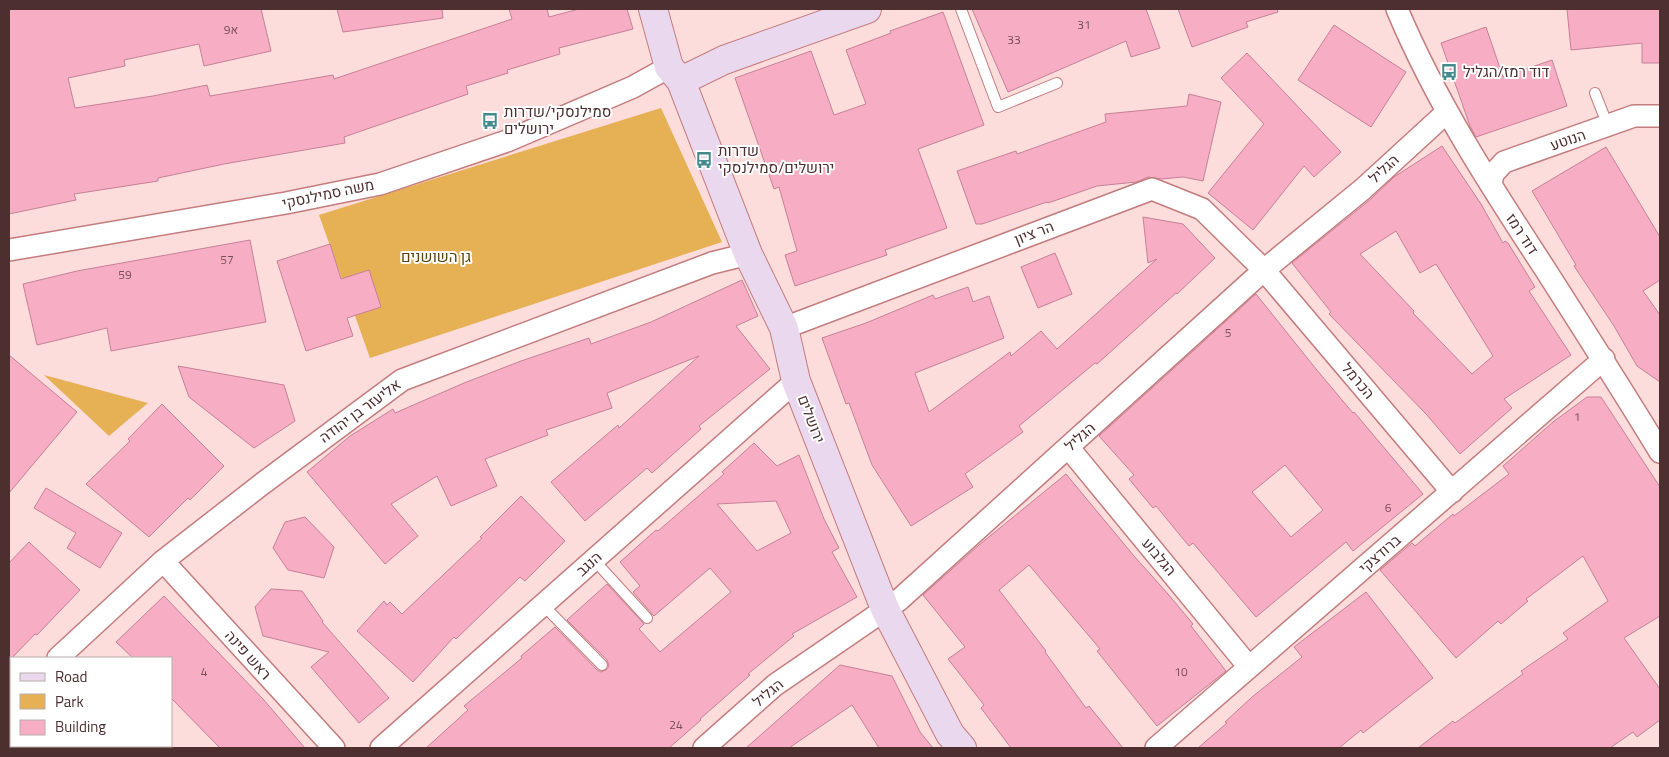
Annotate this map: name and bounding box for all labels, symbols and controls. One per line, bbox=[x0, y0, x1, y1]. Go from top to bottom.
house number: 31 bbox=[1077, 15, 1091, 34]
house number: 9א bbox=[224, 20, 239, 39]
house number: 33 bbox=[1007, 30, 1021, 49]
place label: דוד רמז/הגליל bbox=[1463, 60, 1549, 83]
bus stop icon: דוד רמז/הגליל bbox=[1439, 62, 1459, 82]
place label: סמילנסקי/שדרות ירושלים bbox=[504, 100, 611, 140]
bus stop icon: סמילנסקי/שדרות ירושלים bbox=[480, 111, 500, 131]
street label: הנוטע bbox=[1547, 123, 1589, 156]
place label: שדרות ירושלים/סמילנסקי bbox=[718, 139, 834, 179]
street label: הגליל bbox=[1363, 148, 1404, 189]
bus stop icon: שדרות ירושלים/סמילנסקי bbox=[694, 150, 714, 170]
street label: משה סמילנסקי bbox=[280, 173, 376, 215]
street label: דוד רמז bbox=[1500, 208, 1545, 259]
street label: הר ציון bbox=[1011, 214, 1057, 251]
park label: גן השושנים bbox=[401, 245, 471, 268]
house number: 57 bbox=[220, 250, 234, 269]
house number: 59 bbox=[118, 265, 132, 284]
house number: 5 bbox=[1225, 323, 1232, 342]
street label: הכרמל bbox=[1336, 357, 1381, 404]
street label: אליעזר בן יהודה bbox=[314, 373, 405, 448]
street label: ירושלים bbox=[792, 391, 831, 446]
house number: 1 bbox=[1574, 407, 1580, 426]
street label: הגליל bbox=[1059, 417, 1100, 457]
house number: 6 bbox=[1385, 498, 1392, 517]
street label: ברודצקי bbox=[1353, 529, 1406, 579]
street label: הגלבוע bbox=[1137, 533, 1182, 581]
street label: הנגב bbox=[571, 546, 607, 582]
street label: ראש פינה bbox=[220, 625, 277, 685]
legend bbox=[10, 657, 172, 747]
house number: 4 bbox=[201, 662, 208, 681]
house number: 10 bbox=[1174, 662, 1188, 681]
text: Road bbox=[55, 665, 87, 688]
street label: הגליל bbox=[747, 673, 788, 713]
text: Park bbox=[55, 690, 84, 713]
text: Building bbox=[55, 715, 106, 738]
house number: 24 bbox=[669, 715, 683, 734]

